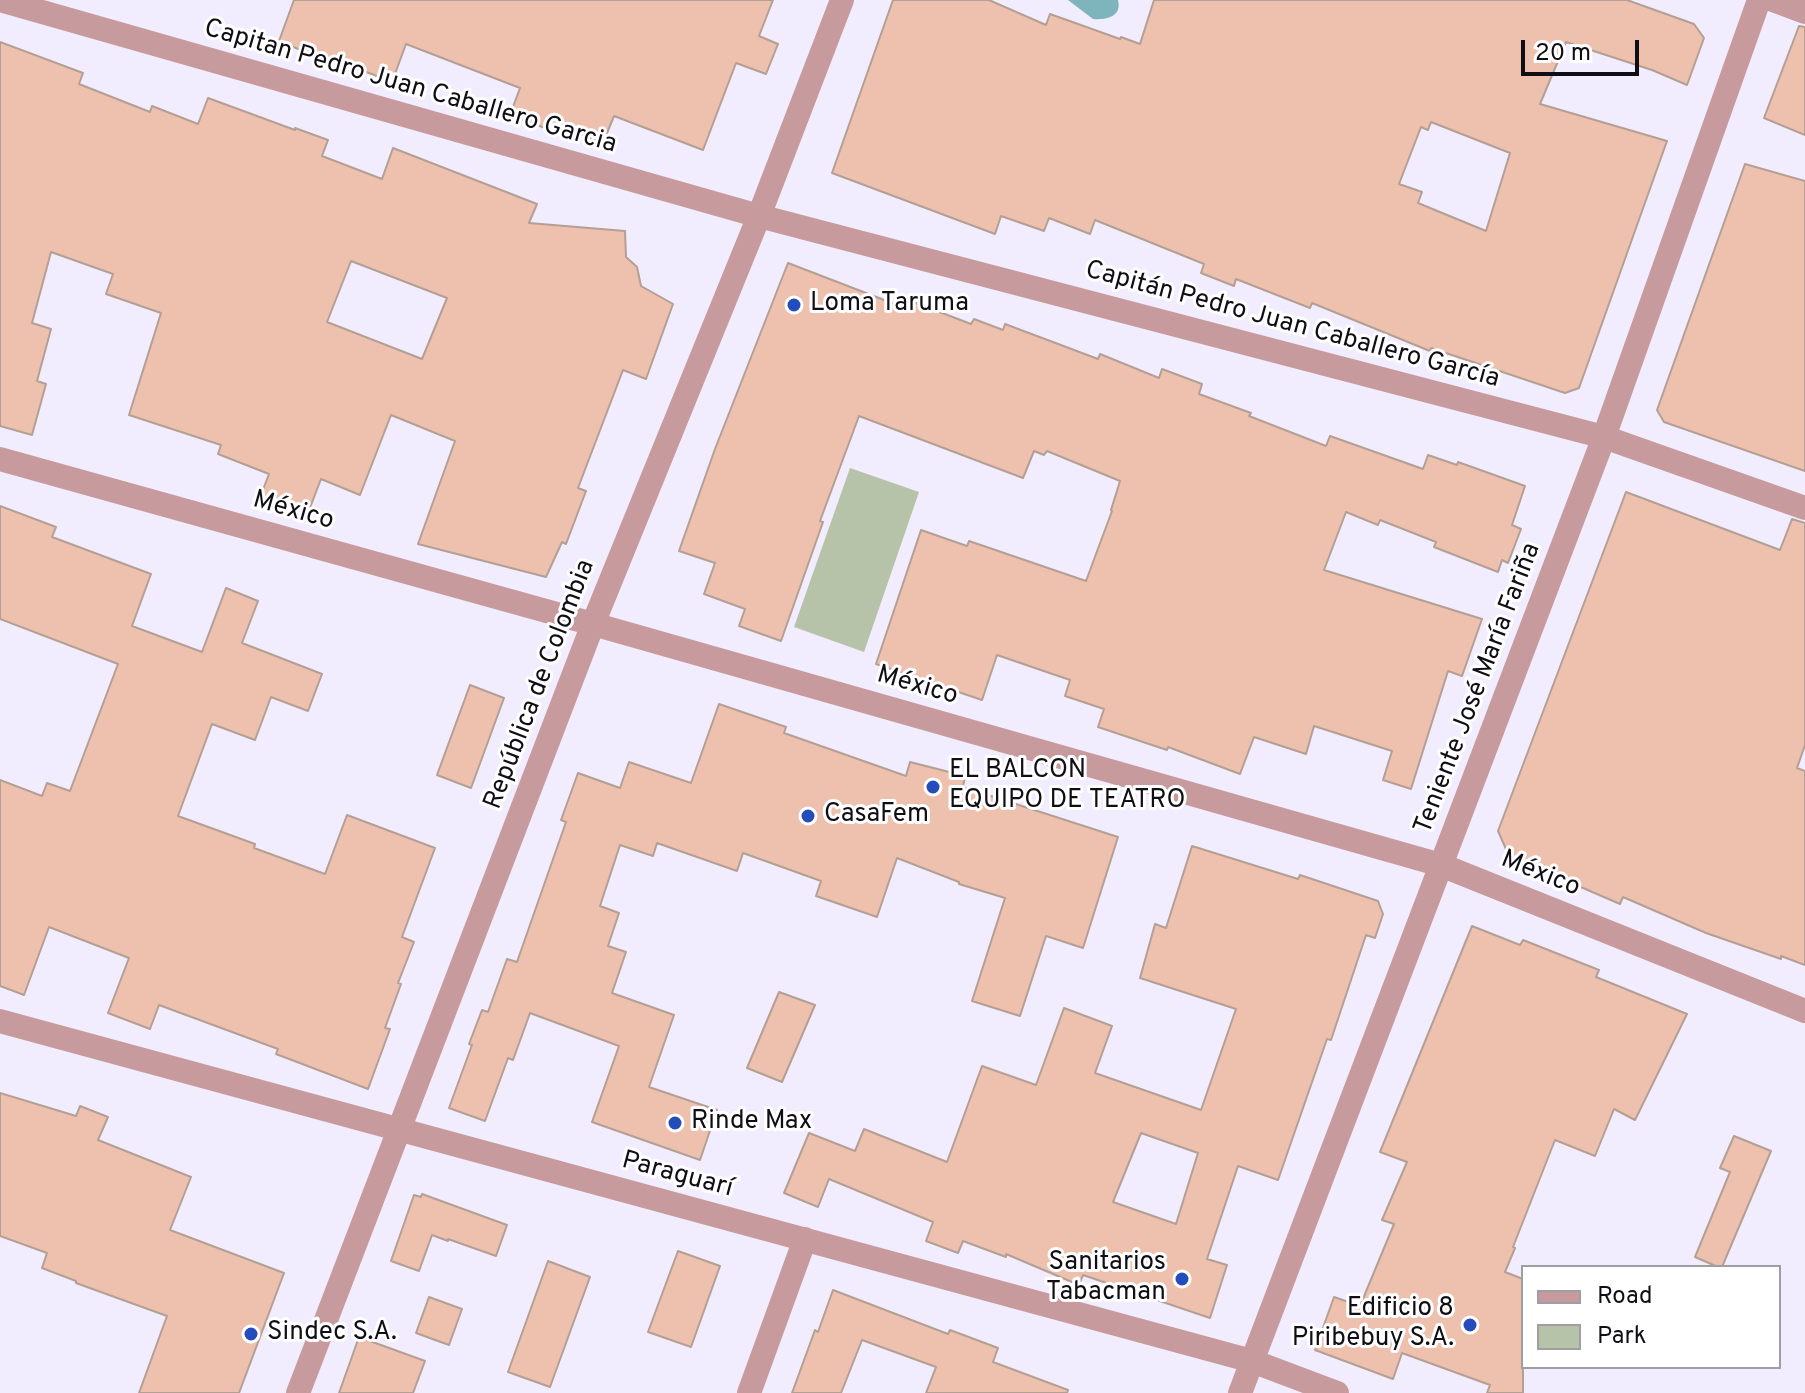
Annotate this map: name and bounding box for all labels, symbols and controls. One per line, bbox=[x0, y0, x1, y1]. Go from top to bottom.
street label: Capitan Pedro Juan Caballero Garcia bbox=[200, 14, 620, 162]
scale bar bbox=[1525, 24, 1643, 74]
text: 20 m bbox=[1535, 39, 1591, 69]
street label: Capitán Pedro Juan Caballero García bbox=[1081, 256, 1503, 396]
place label: Loma Taruma bbox=[810, 289, 969, 321]
marker: Loma Taruma bbox=[785, 296, 803, 314]
street label: México bbox=[249, 486, 337, 538]
street label: Teniente José María Fariña bbox=[1409, 539, 1549, 839]
street label: República de Colombia bbox=[479, 556, 603, 814]
street label: México bbox=[873, 661, 961, 713]
place label: EL BALCON EQUIPO DE TEATRO bbox=[949, 756, 1185, 818]
marker: EL BALCON EQUIPO DE TEATRO bbox=[924, 778, 942, 796]
place label: CasaFem bbox=[824, 800, 929, 832]
marker: CasaFem bbox=[799, 807, 817, 825]
street label: México bbox=[1496, 845, 1584, 905]
place label: Rinde Max bbox=[691, 1107, 812, 1139]
marker: Rinde Max bbox=[666, 1114, 684, 1132]
street label: Paraguarí bbox=[618, 1146, 736, 1206]
place label: Sanitarios Tabacman bbox=[1046, 1248, 1166, 1310]
legend bbox=[1521, 1265, 1781, 1369]
marker: Sanitarios Tabacman bbox=[1173, 1270, 1191, 1288]
text: Road bbox=[1597, 1282, 1653, 1312]
place label: Edificio 8 Piribebuy S.A. bbox=[1292, 1294, 1454, 1356]
marker: Edificio 8 Piribebuy S.A. bbox=[1461, 1316, 1479, 1334]
place label: Sindec S.A. bbox=[267, 1318, 397, 1350]
text: Park bbox=[1597, 1322, 1647, 1352]
marker: Sindec S.A. bbox=[242, 1325, 260, 1343]

